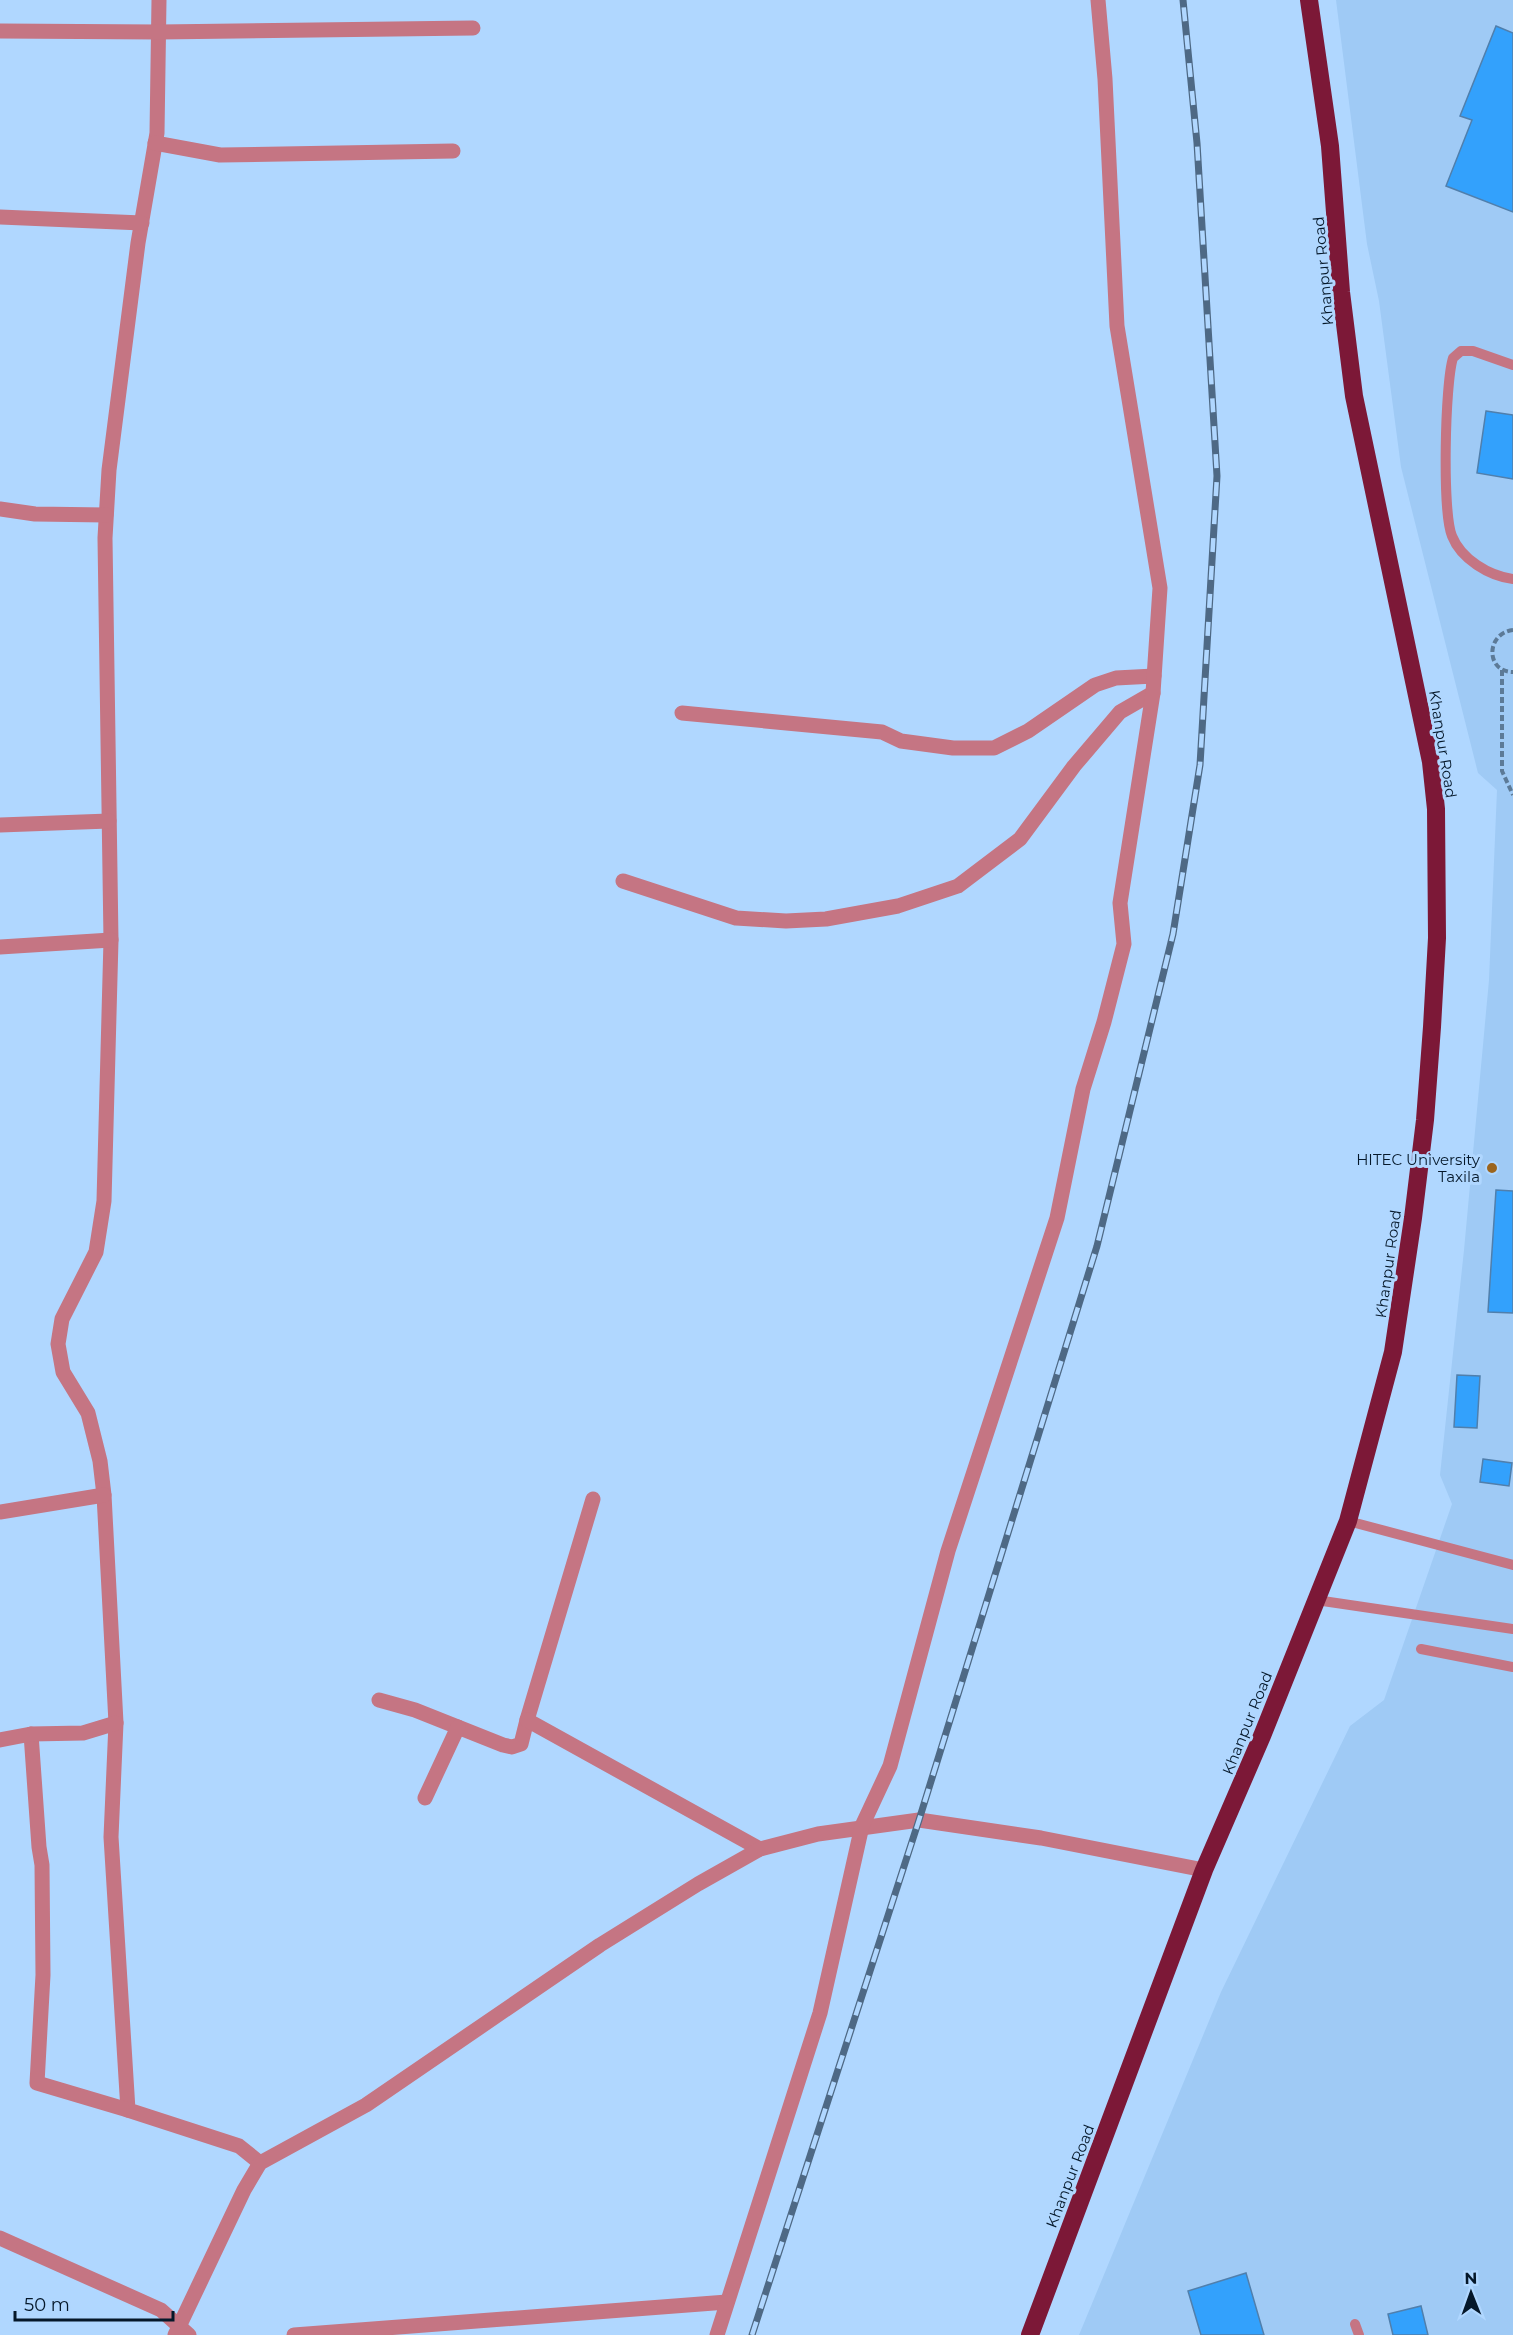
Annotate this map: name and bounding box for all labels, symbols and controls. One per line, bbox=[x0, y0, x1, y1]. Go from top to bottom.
street label: Khanpur Road bbox=[1309, 216, 1337, 326]
street label: Khanpur Road bbox=[1425, 689, 1461, 799]
place label: HITEC University Taxila bbox=[1356, 1150, 1481, 1186]
marker: HITEC University Taxila bbox=[1485, 1161, 1499, 1175]
street label: Khanpur Road bbox=[1371, 1209, 1405, 1319]
street label: Khanpur Road bbox=[1218, 1669, 1276, 1777]
street label: Khanpur Road bbox=[1042, 2122, 1098, 2230]
north arrow bbox=[1441, 2263, 1501, 2323]
text: N bbox=[1464, 2269, 1477, 2288]
scale bar bbox=[15, 2284, 172, 2322]
text: 50 m bbox=[24, 2294, 70, 2316]

